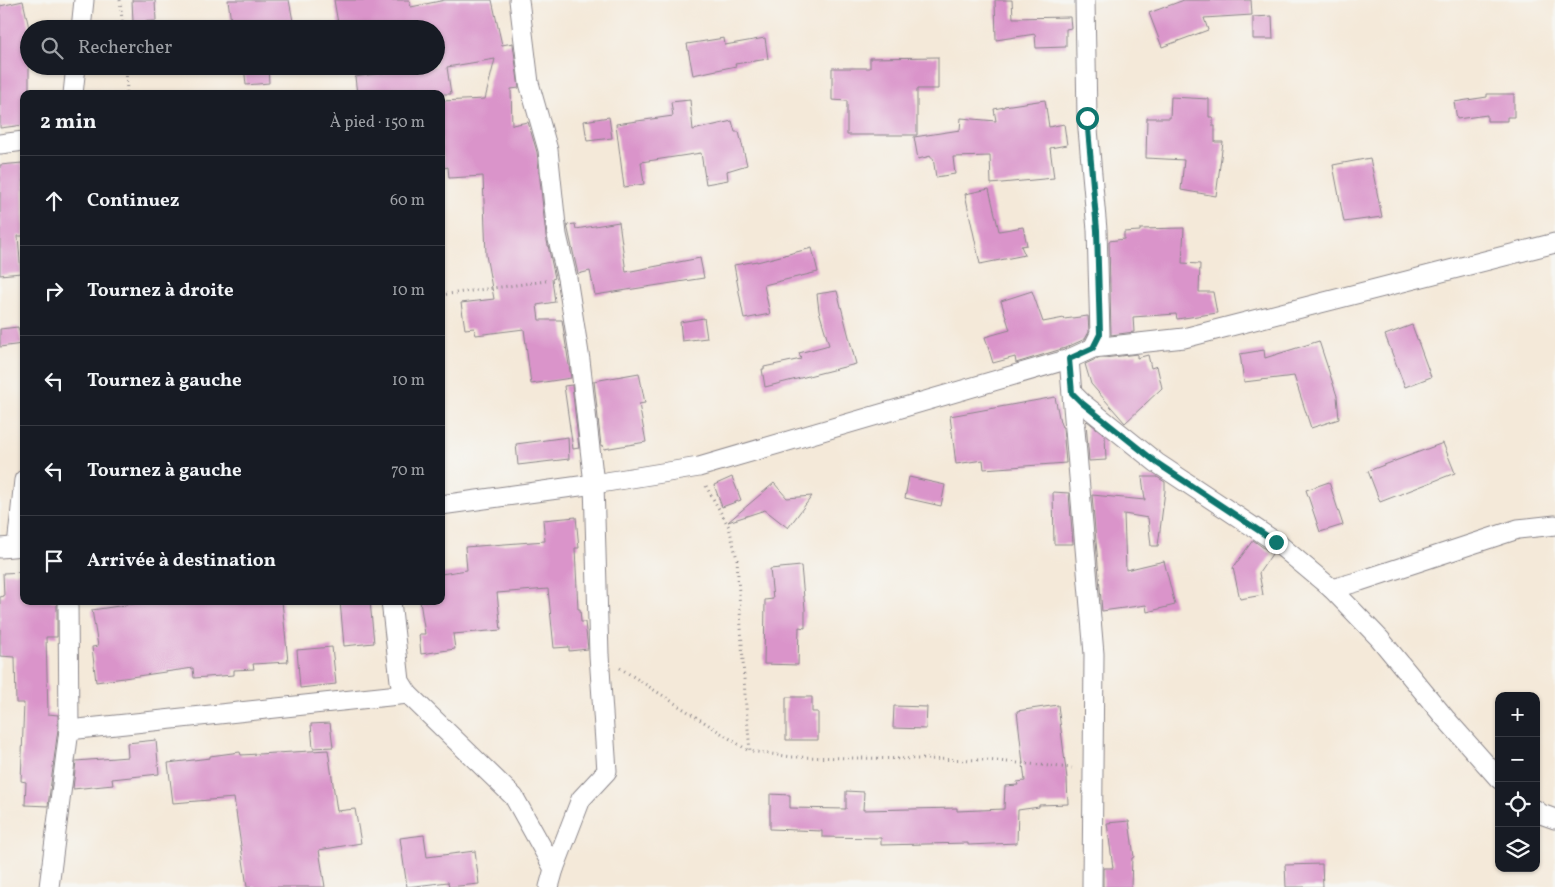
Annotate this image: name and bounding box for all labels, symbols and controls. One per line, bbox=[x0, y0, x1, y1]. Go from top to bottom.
search box bbox=[20, 20, 445, 75]
icon: search bbox=[38, 34, 66, 62]
text: Rechercher bbox=[78, 35, 172, 61]
route start bbox=[1076, 107, 1099, 130]
text: 2 min bbox=[40, 108, 97, 137]
text: À pied · 150 m bbox=[330, 112, 425, 134]
icon: ahead bbox=[40, 187, 68, 215]
text: Continuez bbox=[87, 188, 179, 214]
text: 60 m bbox=[390, 190, 425, 212]
icon: right bbox=[40, 277, 68, 305]
text: Tournez à droite bbox=[87, 278, 234, 304]
text: 10 m bbox=[392, 280, 425, 302]
icon: left bbox=[40, 367, 68, 395]
text: Tournez à gauche bbox=[87, 368, 242, 394]
text: 10 m bbox=[392, 370, 425, 392]
icon: left bbox=[40, 457, 68, 485]
text: Tournez à gauche bbox=[87, 458, 242, 484]
text: 70 m bbox=[391, 460, 425, 482]
route end bbox=[1265, 531, 1288, 554]
icon: arrive bbox=[40, 547, 68, 575]
text: Arrivée à destination bbox=[87, 548, 276, 574]
map controls bbox=[1495, 692, 1540, 872]
button: + bbox=[1495, 692, 1540, 737]
button: − bbox=[1495, 737, 1540, 782]
button: locate bbox=[1495, 782, 1540, 827]
button: layers bbox=[1495, 827, 1540, 872]

